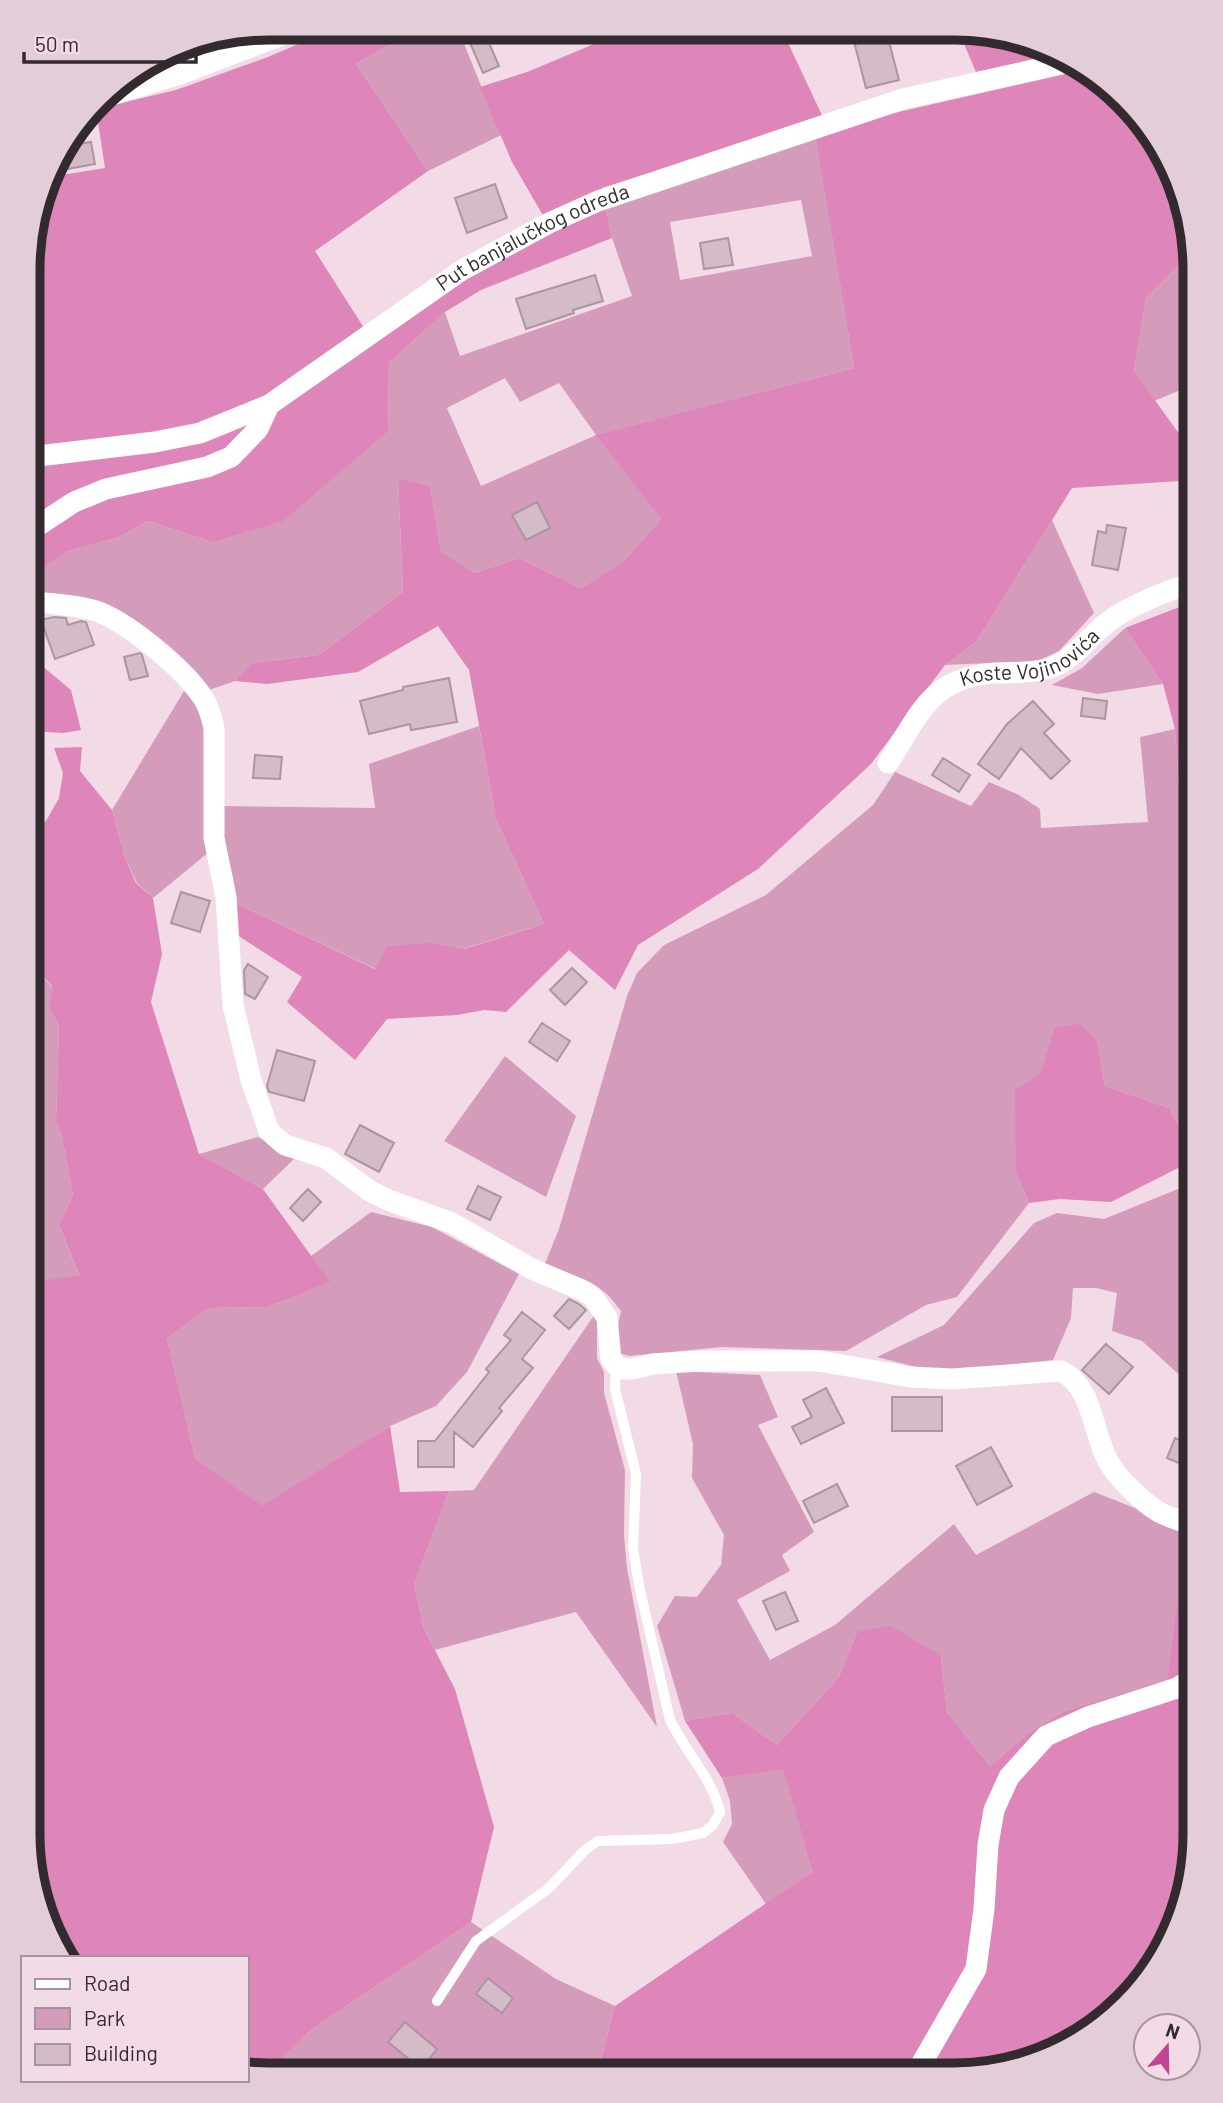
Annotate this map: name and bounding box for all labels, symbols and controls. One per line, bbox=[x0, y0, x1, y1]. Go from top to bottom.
scale bar bbox=[24, 21, 196, 65]
text: 50 m bbox=[35, 31, 79, 56]
street label: Put banjalučkog odreda bbox=[431, 178, 632, 295]
street label: Koste Vojinovića bbox=[956, 623, 1104, 690]
legend bbox=[21, 1956, 248, 2082]
text: Road bbox=[84, 1970, 130, 1995]
text: Park bbox=[84, 2005, 125, 2030]
north arrow bbox=[1132, 2012, 1202, 2082]
text: N bbox=[1163, 2018, 1183, 2044]
text: Building bbox=[84, 2040, 158, 2065]

